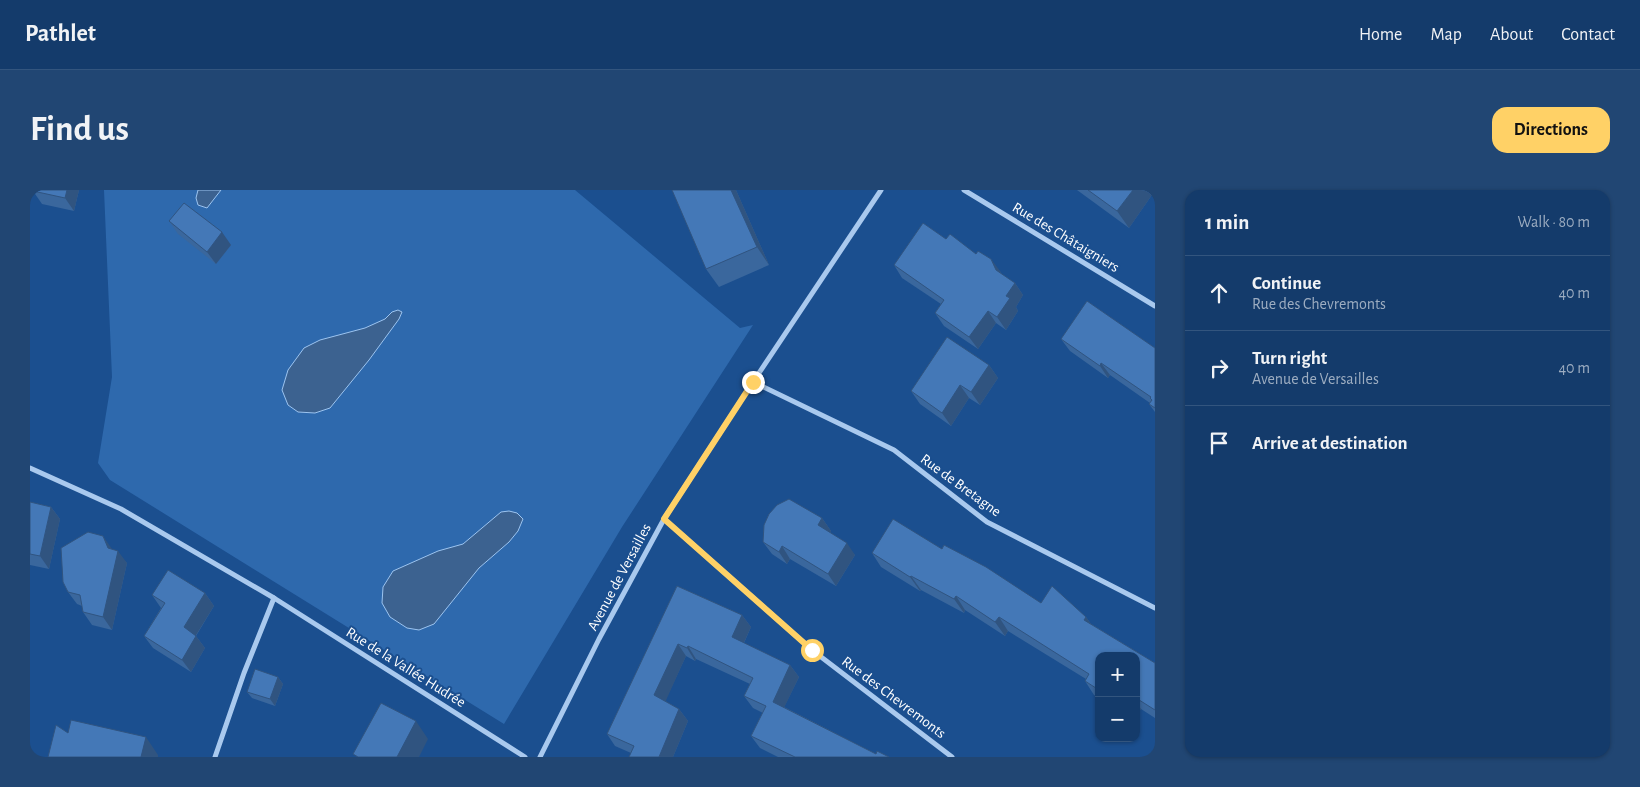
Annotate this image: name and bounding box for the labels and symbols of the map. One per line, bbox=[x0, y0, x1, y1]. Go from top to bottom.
street label: Rue des Châtaigniers bbox=[1010, 200, 1122, 275]
route end bbox=[742, 371, 765, 394]
street label: Rue de Bretagne bbox=[918, 451, 1004, 520]
street label: Avenue de Versailles bbox=[585, 521, 654, 633]
street label: Rue de la Vallée Hudrée bbox=[343, 625, 468, 710]
route start bbox=[801, 639, 824, 662]
street label: Rue des Chevremonts bbox=[839, 654, 948, 741]

